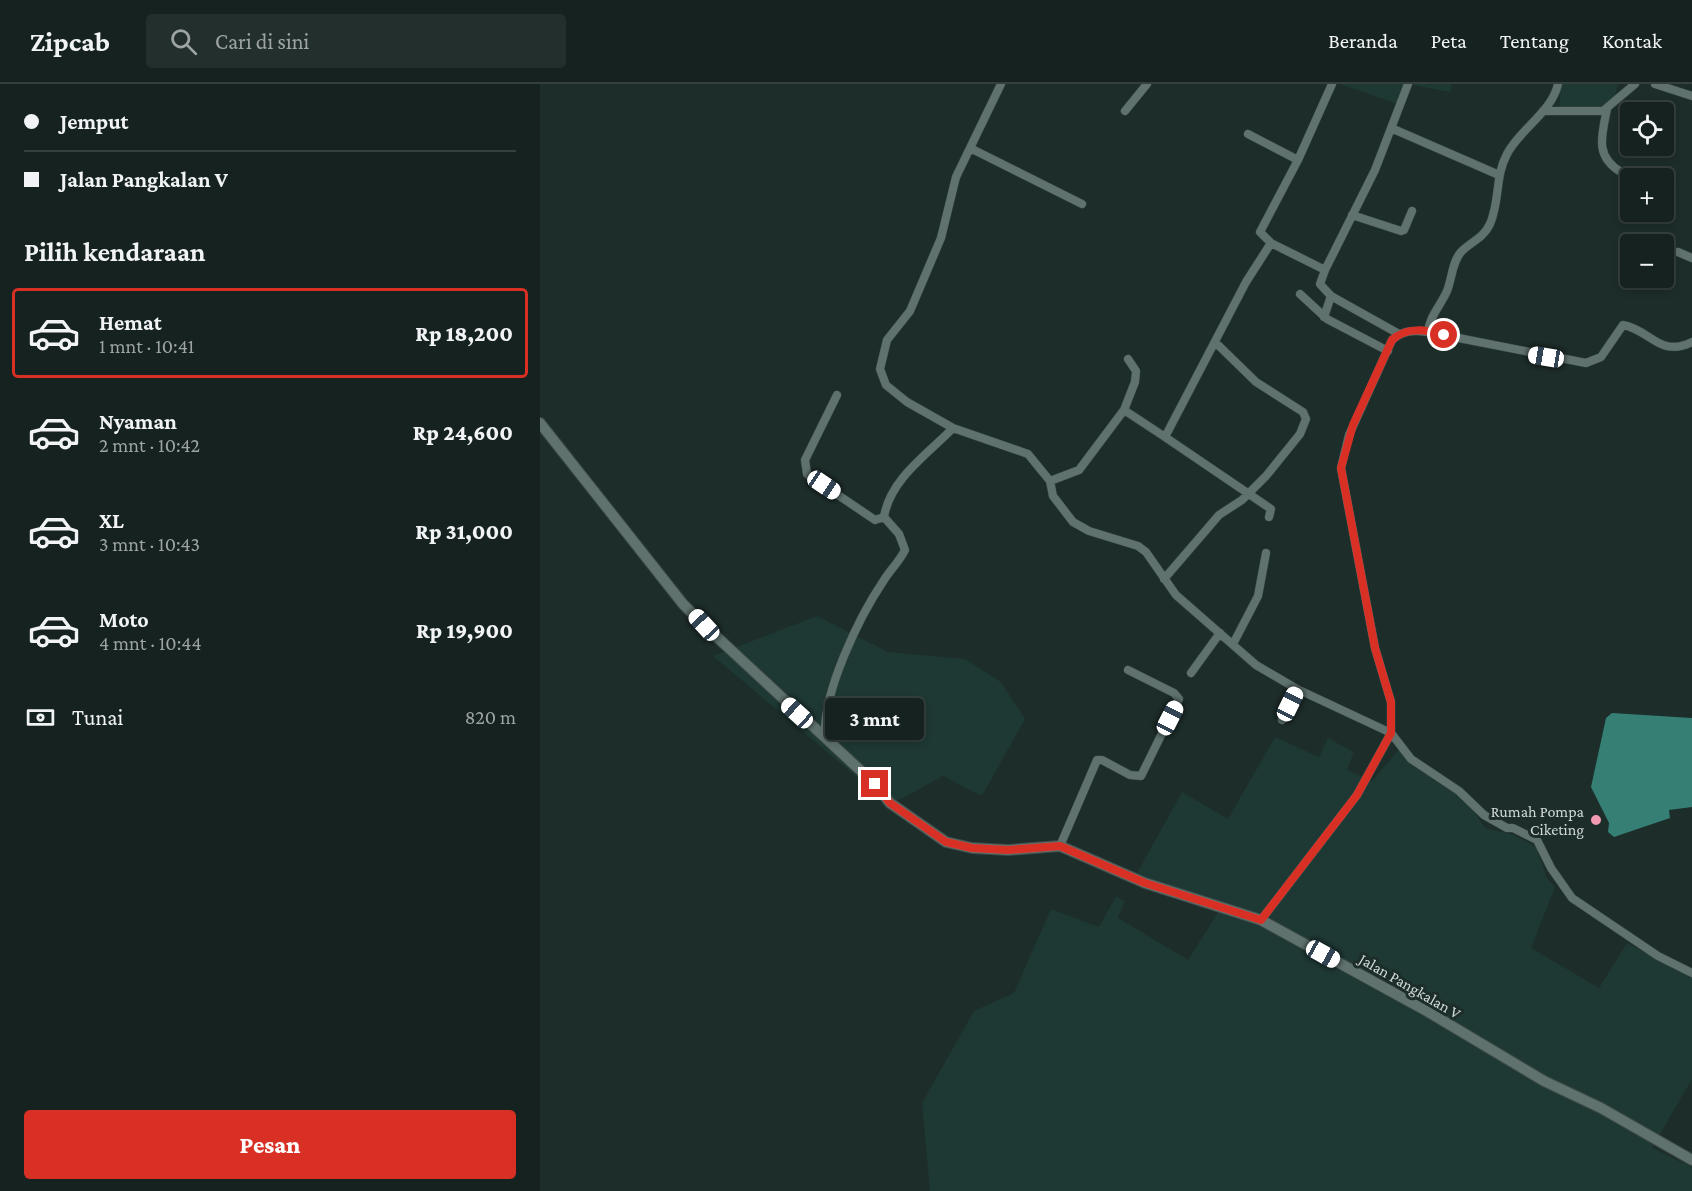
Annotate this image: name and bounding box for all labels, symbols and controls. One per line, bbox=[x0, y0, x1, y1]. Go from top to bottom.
search box bbox=[146, 14, 566, 68]
icon: search bbox=[167, 25, 200, 58]
text: Zipcab bbox=[30, 26, 110, 57]
text: Cari di sini bbox=[215, 29, 309, 54]
text: Beranda bbox=[1328, 29, 1398, 53]
text: Peta bbox=[1431, 29, 1467, 53]
text: Tentang bbox=[1500, 29, 1569, 53]
text: Kontak bbox=[1602, 29, 1662, 53]
map controls bbox=[1620, 102, 1674, 288]
button: locate bbox=[1620, 102, 1674, 156]
text: Jemput bbox=[60, 109, 129, 134]
text: Jalan Pangkalan V bbox=[60, 167, 228, 192]
button: + bbox=[1620, 168, 1674, 222]
button: − bbox=[1620, 234, 1674, 288]
text: Pilih kendaraan bbox=[24, 237, 206, 267]
icon: car bbox=[27, 306, 81, 360]
text: Hemat bbox=[99, 310, 162, 335]
text: Rp 18,200 bbox=[415, 321, 513, 346]
route start bbox=[1430, 321, 1457, 348]
text: 1 mnt · 10:41 bbox=[99, 335, 195, 357]
car bbox=[1527, 345, 1565, 369]
icon: car bbox=[27, 405, 81, 459]
text: Nyaman bbox=[99, 409, 177, 434]
text: Rp 24,600 bbox=[413, 420, 513, 445]
text: 2 mnt · 10:42 bbox=[99, 434, 200, 456]
car bbox=[804, 467, 844, 503]
icon: car bbox=[27, 504, 81, 558]
text: XL bbox=[99, 508, 124, 533]
text: Rp 31,000 bbox=[415, 519, 513, 544]
text: 3 mnt · 10:43 bbox=[99, 533, 200, 555]
icon: car bbox=[27, 603, 81, 657]
car bbox=[685, 606, 723, 644]
text: Moto bbox=[99, 607, 149, 632]
text: Rp 19,900 bbox=[416, 618, 513, 643]
text: 4 mnt · 10:44 bbox=[99, 632, 202, 654]
car bbox=[1274, 684, 1306, 724]
car bbox=[778, 694, 816, 732]
callout: 3 mnt bbox=[826, 697, 925, 739]
car bbox=[1154, 698, 1186, 738]
icon: cash bbox=[24, 701, 57, 734]
text: Tunai bbox=[72, 705, 123, 730]
text: 820 m bbox=[465, 706, 516, 728]
text: 3 mnt bbox=[849, 708, 900, 730]
route end bbox=[861, 770, 888, 797]
place label: Rumah Pompa Ciketing bbox=[1491, 803, 1585, 839]
marker: Rumah Pompa Ciketing bbox=[1589, 813, 1603, 827]
car bbox=[1303, 937, 1343, 971]
street label: Jalan Pangkalan V bbox=[1354, 949, 1464, 1023]
button: Pesan bbox=[24, 1110, 516, 1179]

